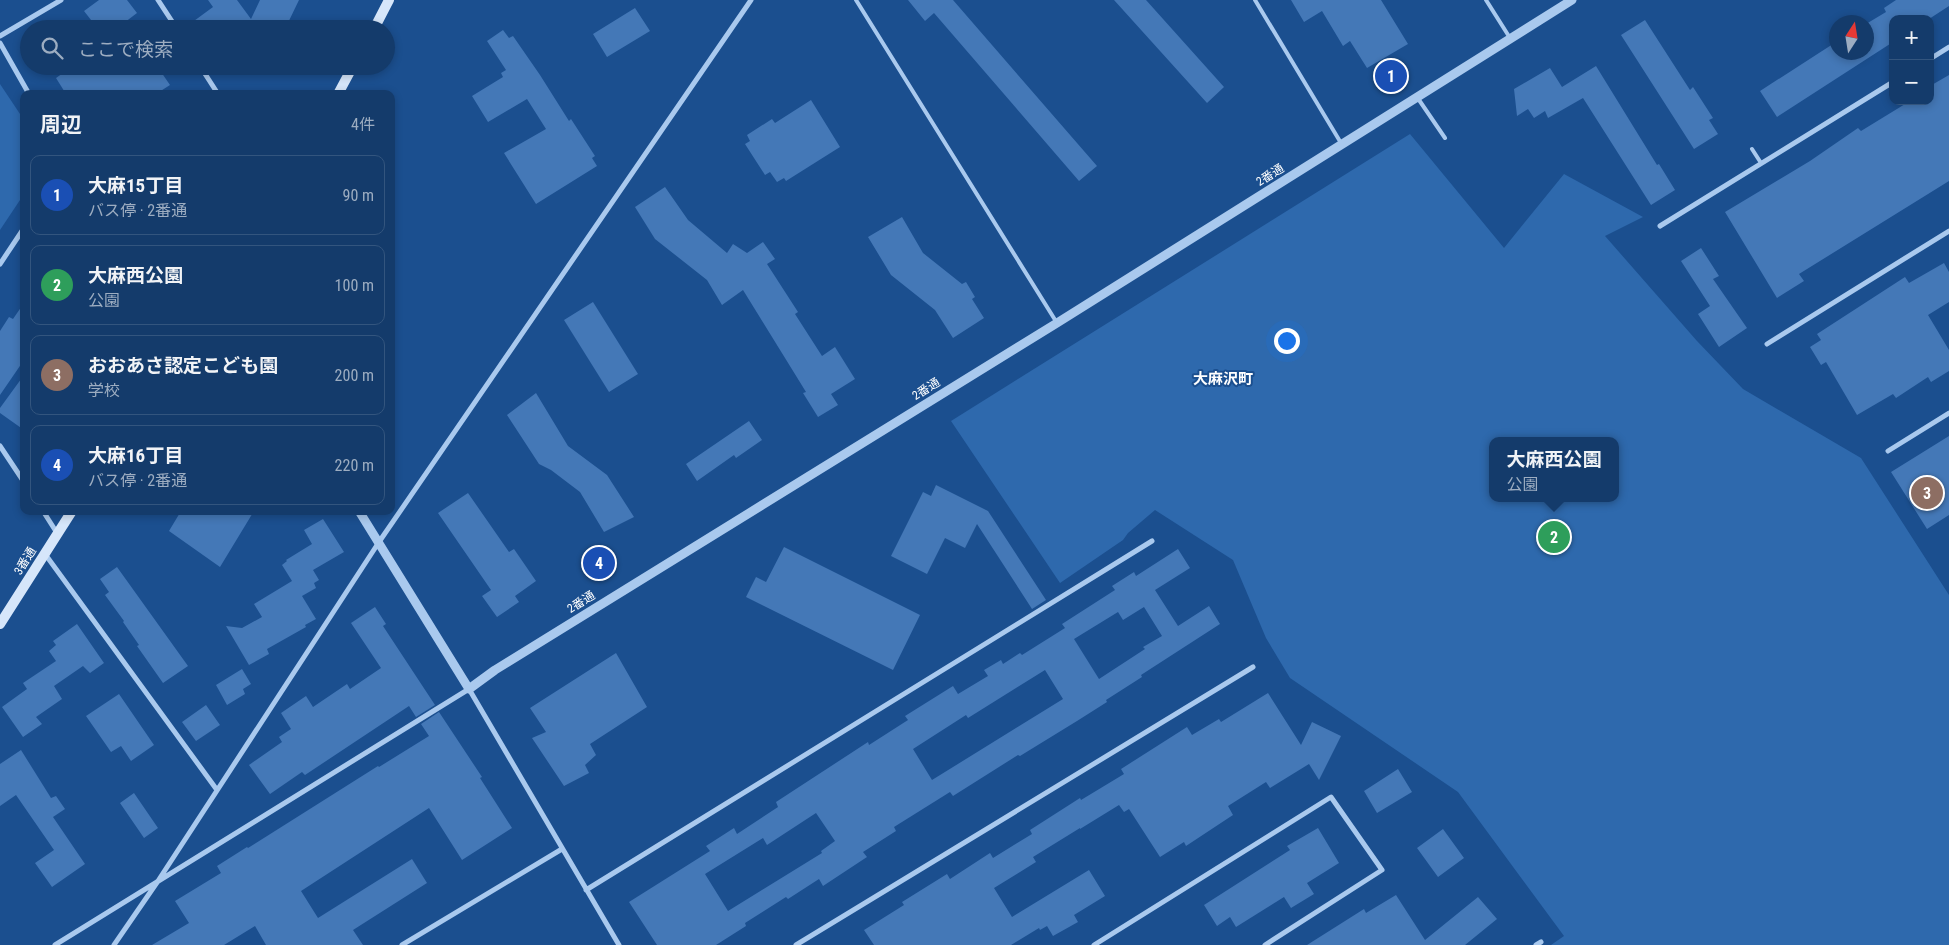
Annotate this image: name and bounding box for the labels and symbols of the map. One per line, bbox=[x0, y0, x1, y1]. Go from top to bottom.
north arrow bbox=[1829, 15, 1874, 60]
pin: 1 bbox=[1375, 57, 1407, 95]
street label: 2番通 bbox=[1254, 161, 1286, 189]
your location bbox=[1274, 328, 1300, 354]
district label: 大麻沢町 bbox=[1193, 370, 1253, 388]
street label: 2番通 bbox=[910, 375, 942, 403]
pin: 3 bbox=[1911, 474, 1943, 512]
pin: 2 bbox=[1538, 518, 1570, 556]
pin: 4 bbox=[583, 544, 615, 582]
street label: 3番通 bbox=[11, 545, 39, 577]
street label: 2番通 bbox=[565, 588, 597, 616]

